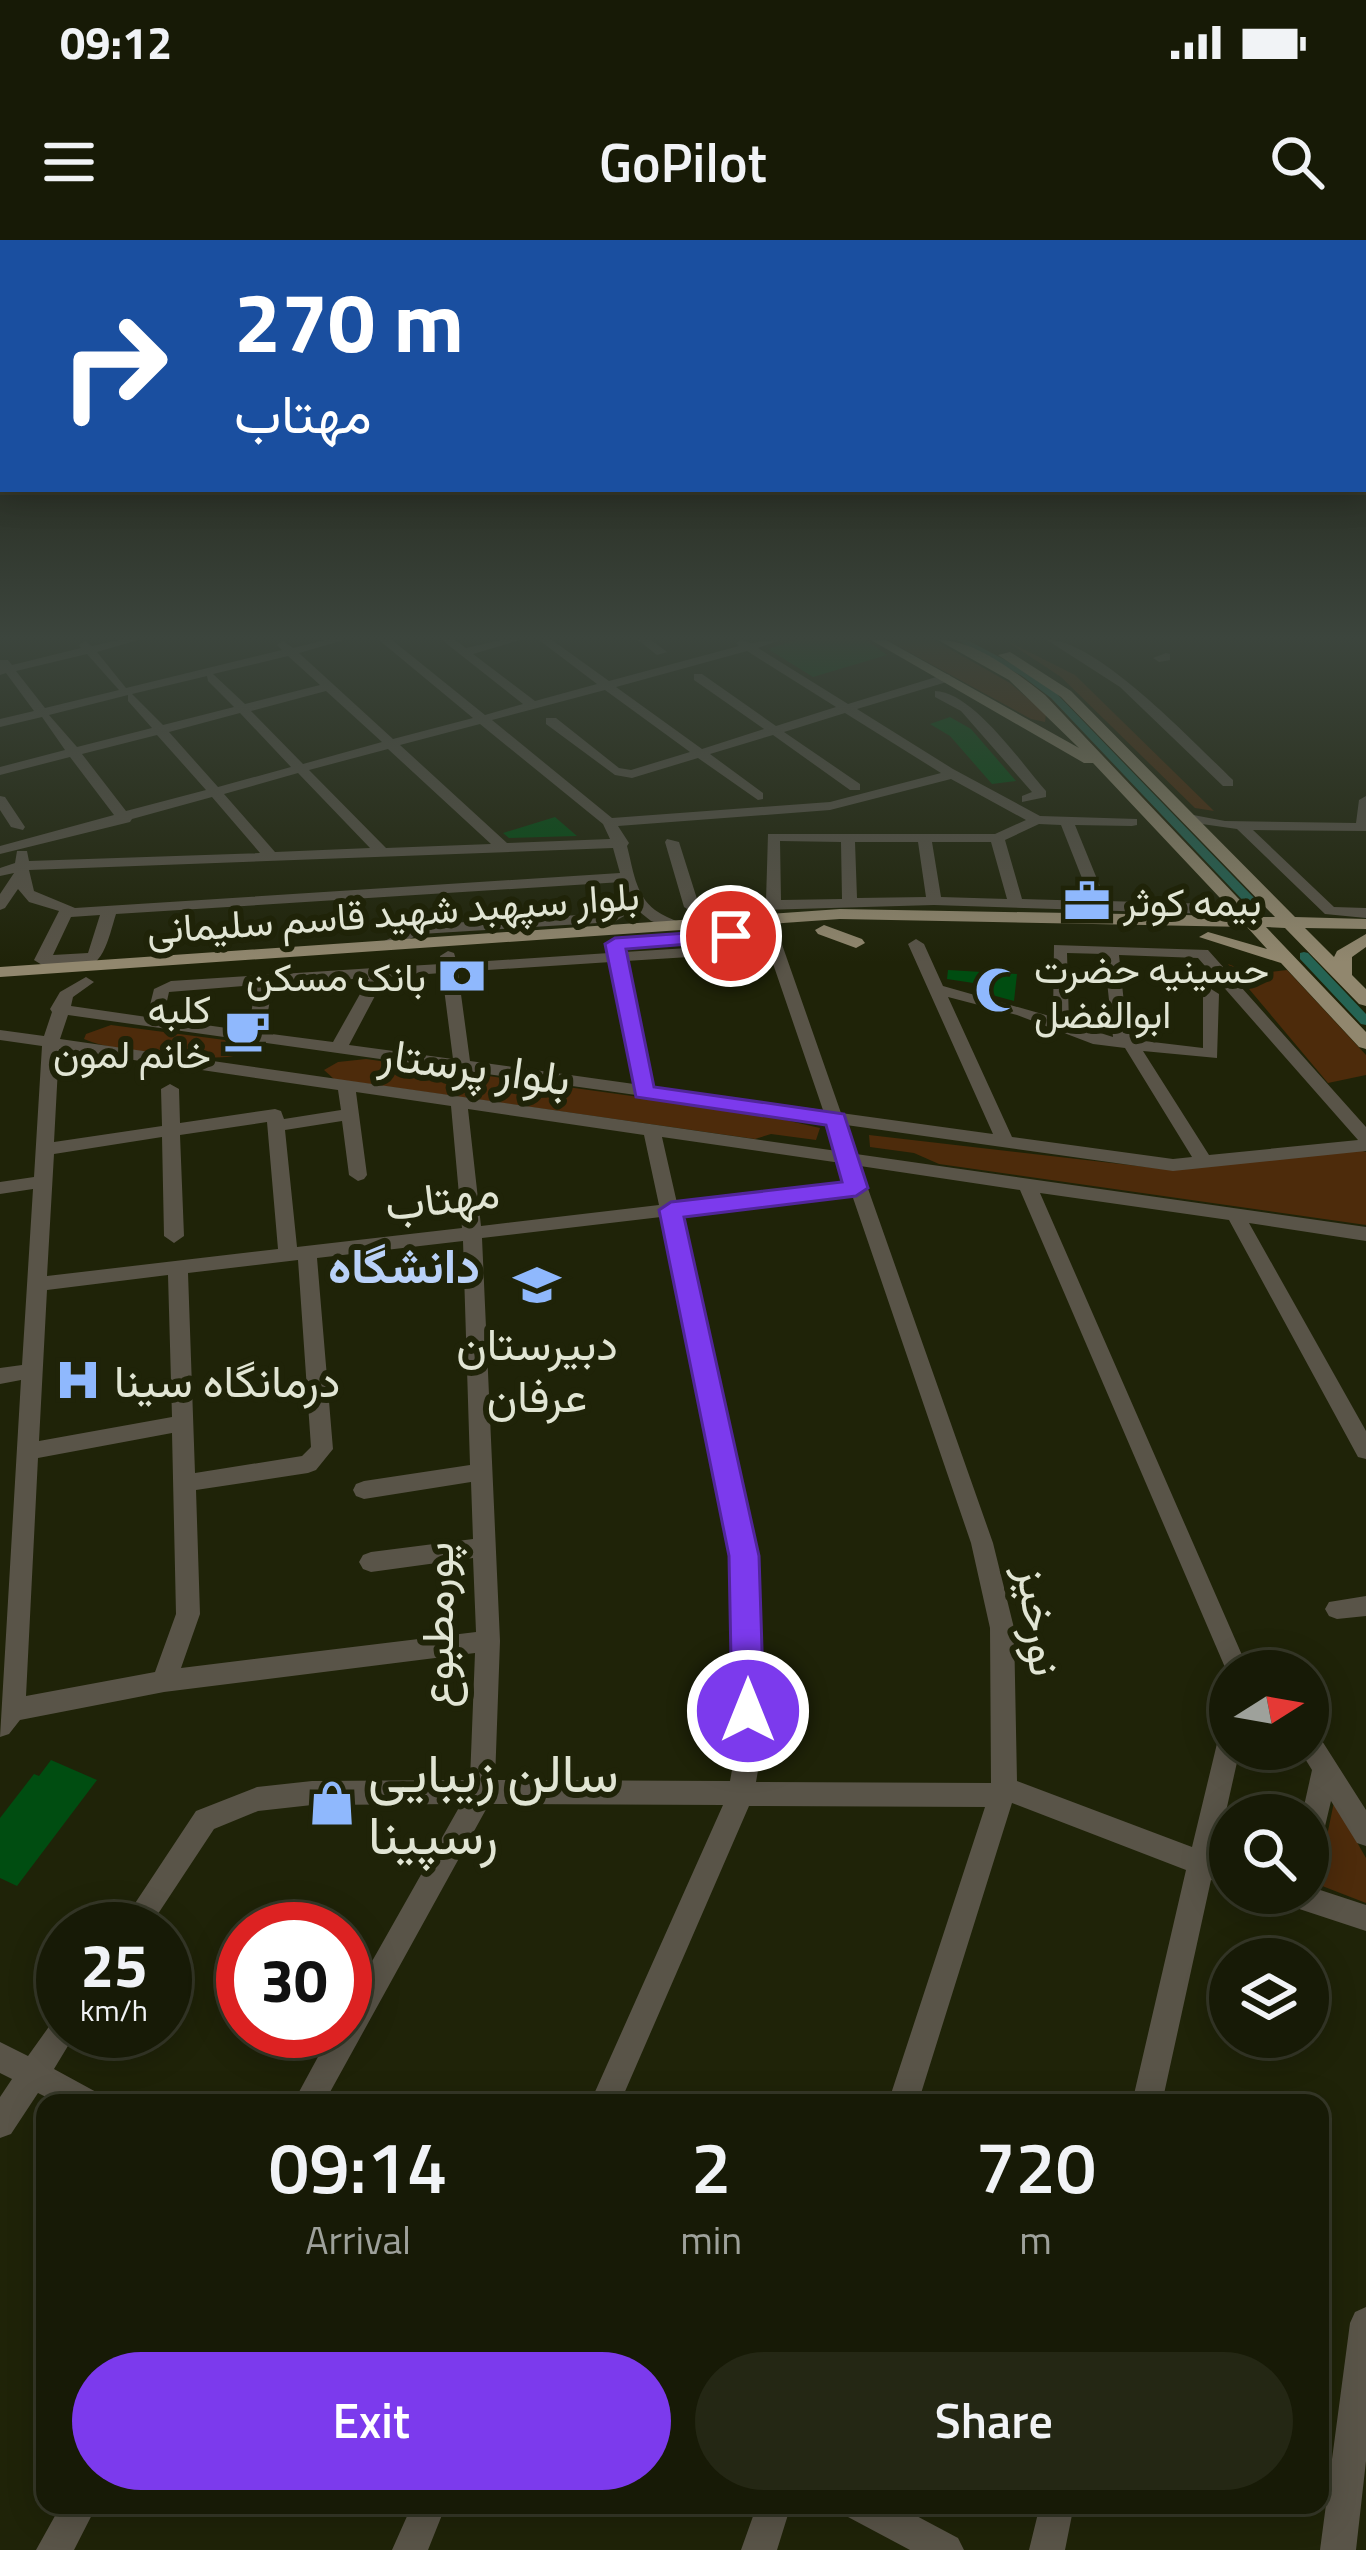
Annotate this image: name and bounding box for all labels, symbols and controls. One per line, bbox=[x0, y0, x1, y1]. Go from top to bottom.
text: 09:12 bbox=[60, 8, 172, 76]
text: GoPilot bbox=[599, 121, 767, 203]
icon: menu bbox=[36, 129, 102, 195]
icon: search bbox=[1264, 129, 1330, 195]
text: 270 m bbox=[234, 257, 464, 385]
icon: right bbox=[36, 288, 192, 444]
text: مهتاب bbox=[234, 372, 372, 454]
street label: بلوار سپهبد شهید قاسم سلیمانی bbox=[145, 865, 641, 959]
place label: بیمه کوثر bbox=[1122, 872, 1262, 931]
office icon: بیمه کوثر bbox=[1062, 876, 1112, 926]
pin bbox=[680, 885, 782, 987]
icon: arrive bbox=[698, 903, 764, 969]
place label: حسینیه حضرت ابوالفضل bbox=[1034, 939, 1269, 1043]
place label: بانک مسکن bbox=[246, 947, 426, 1006]
bank icon: بانک مسکن bbox=[437, 951, 487, 1001]
mosque icon: حسینیه حضرت ابوالفضل bbox=[973, 965, 1023, 1015]
place label: کلبه خانم لمون bbox=[53, 979, 211, 1083]
cafe icon: کلبه خانم لمون bbox=[222, 1005, 272, 1055]
street label: بلوار پرستار bbox=[374, 1018, 575, 1112]
street label: مهتاب bbox=[381, 1156, 503, 1238]
district label: دانشگاه bbox=[328, 1229, 480, 1302]
school or university icon: دبیرستان عرفان bbox=[512, 1260, 562, 1310]
place label: دبیرستان عرفان bbox=[456, 1309, 618, 1429]
place label: درمانگاه سینا bbox=[114, 1346, 340, 1414]
hospital icon: درمانگاه سینا bbox=[53, 1355, 103, 1405]
street label: پورمطبوع bbox=[402, 1542, 470, 1708]
street label: نورخیز bbox=[1000, 1561, 1081, 1680]
position arrow bbox=[685, 1648, 811, 1774]
north arrow bbox=[1209, 1650, 1329, 1770]
map controls bbox=[1209, 1650, 1329, 2058]
place label: سالن زیبایی رسپینا bbox=[368, 1731, 619, 1875]
shop icon: سالن زیبایی رسپینا bbox=[307, 1778, 357, 1828]
button: search bbox=[1209, 1794, 1329, 1914]
speed limit sign: 30 bbox=[216, 1902, 372, 2058]
text: 25 bbox=[80, 1919, 148, 2010]
button: layers bbox=[1209, 1938, 1329, 2058]
text: km/h bbox=[80, 1987, 148, 2033]
text: 09:14 bbox=[269, 2111, 447, 2221]
text: 2 bbox=[691, 2111, 731, 2221]
text: 720 bbox=[975, 2111, 1096, 2221]
text: Arrival bbox=[305, 2210, 411, 2269]
text: min bbox=[680, 2210, 742, 2269]
text: m bbox=[1019, 2210, 1052, 2269]
button: Exit bbox=[72, 2352, 671, 2490]
button: Share bbox=[695, 2352, 1293, 2490]

